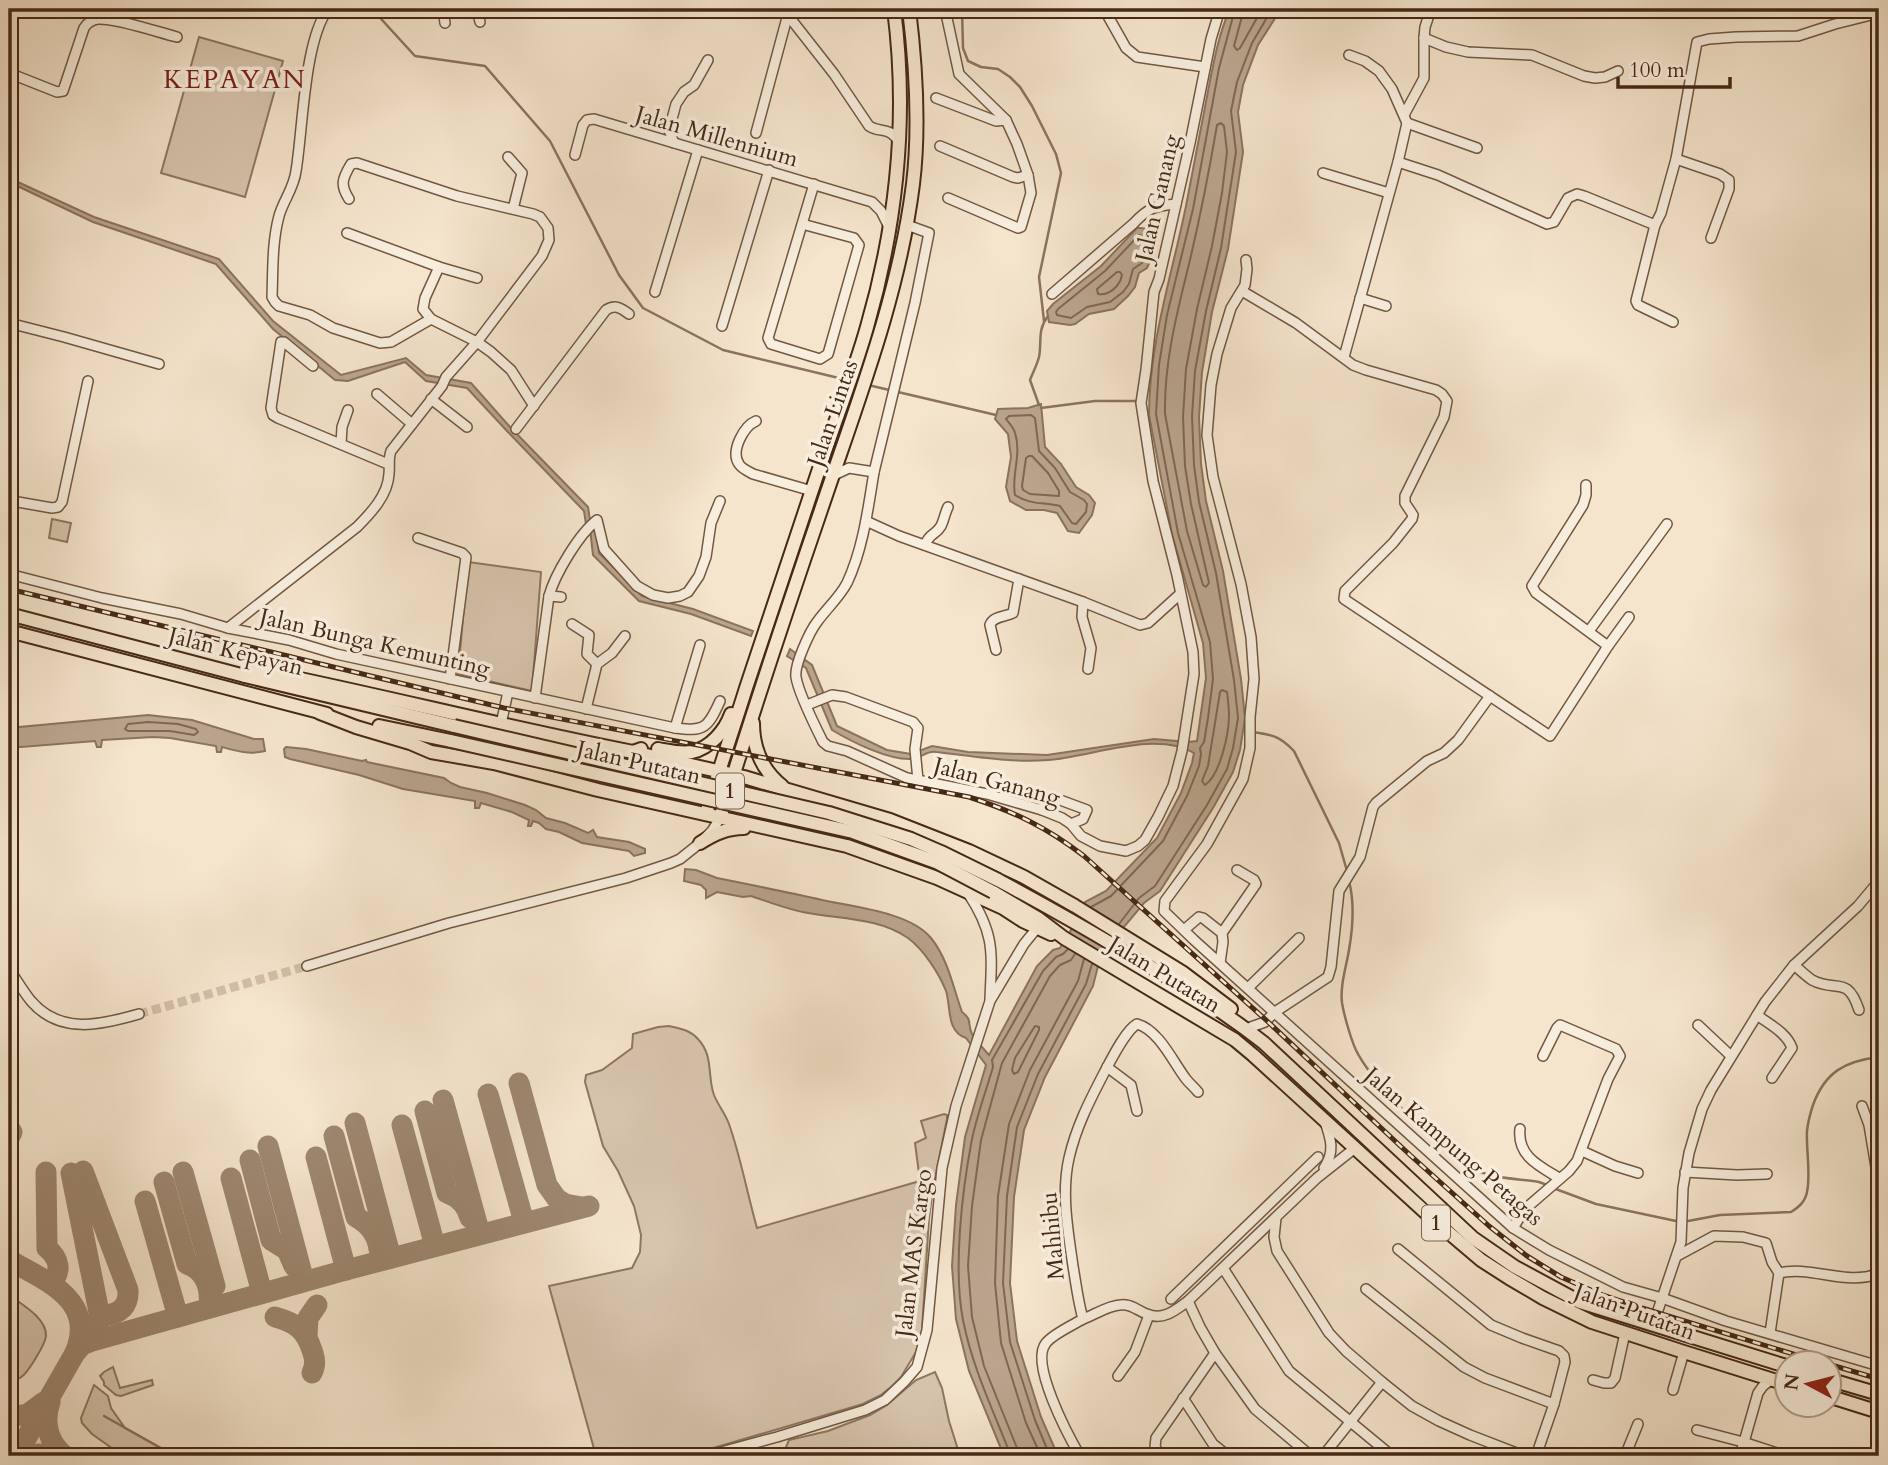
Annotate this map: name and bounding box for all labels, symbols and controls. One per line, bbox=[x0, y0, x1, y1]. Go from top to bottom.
scale bar bbox=[1618, 46, 1730, 90]
text: 100 m bbox=[1629, 56, 1685, 85]
district label: KEPAYAN bbox=[163, 62, 307, 97]
street label: Jalan Millennium bbox=[629, 98, 802, 175]
street label: Jalan Ganang bbox=[1127, 131, 1187, 268]
street label: Jalan Lintas bbox=[799, 356, 865, 474]
street label: Jalan Bunga Kemunting bbox=[254, 600, 493, 684]
street label: Jalan Kepayan bbox=[162, 619, 306, 683]
street label: Jalan Putatan bbox=[571, 732, 704, 792]
street label: Jalan Ganang bbox=[927, 749, 1064, 813]
road number: 1 bbox=[716, 774, 744, 808]
street label: Jalan Putatan bbox=[1100, 927, 1227, 1020]
street label: Jalan Kampung Petagas bbox=[1355, 1058, 1550, 1233]
street label: Jalan MAS Kargo bbox=[887, 1167, 939, 1342]
street label: Mahhibu bbox=[1033, 1191, 1072, 1281]
road number: 1 bbox=[1422, 1206, 1450, 1240]
street label: Jalan Putatan bbox=[1567, 1274, 1700, 1348]
north arrow bbox=[1772, 1350, 1842, 1420]
text: N bbox=[1778, 1372, 1806, 1392]

